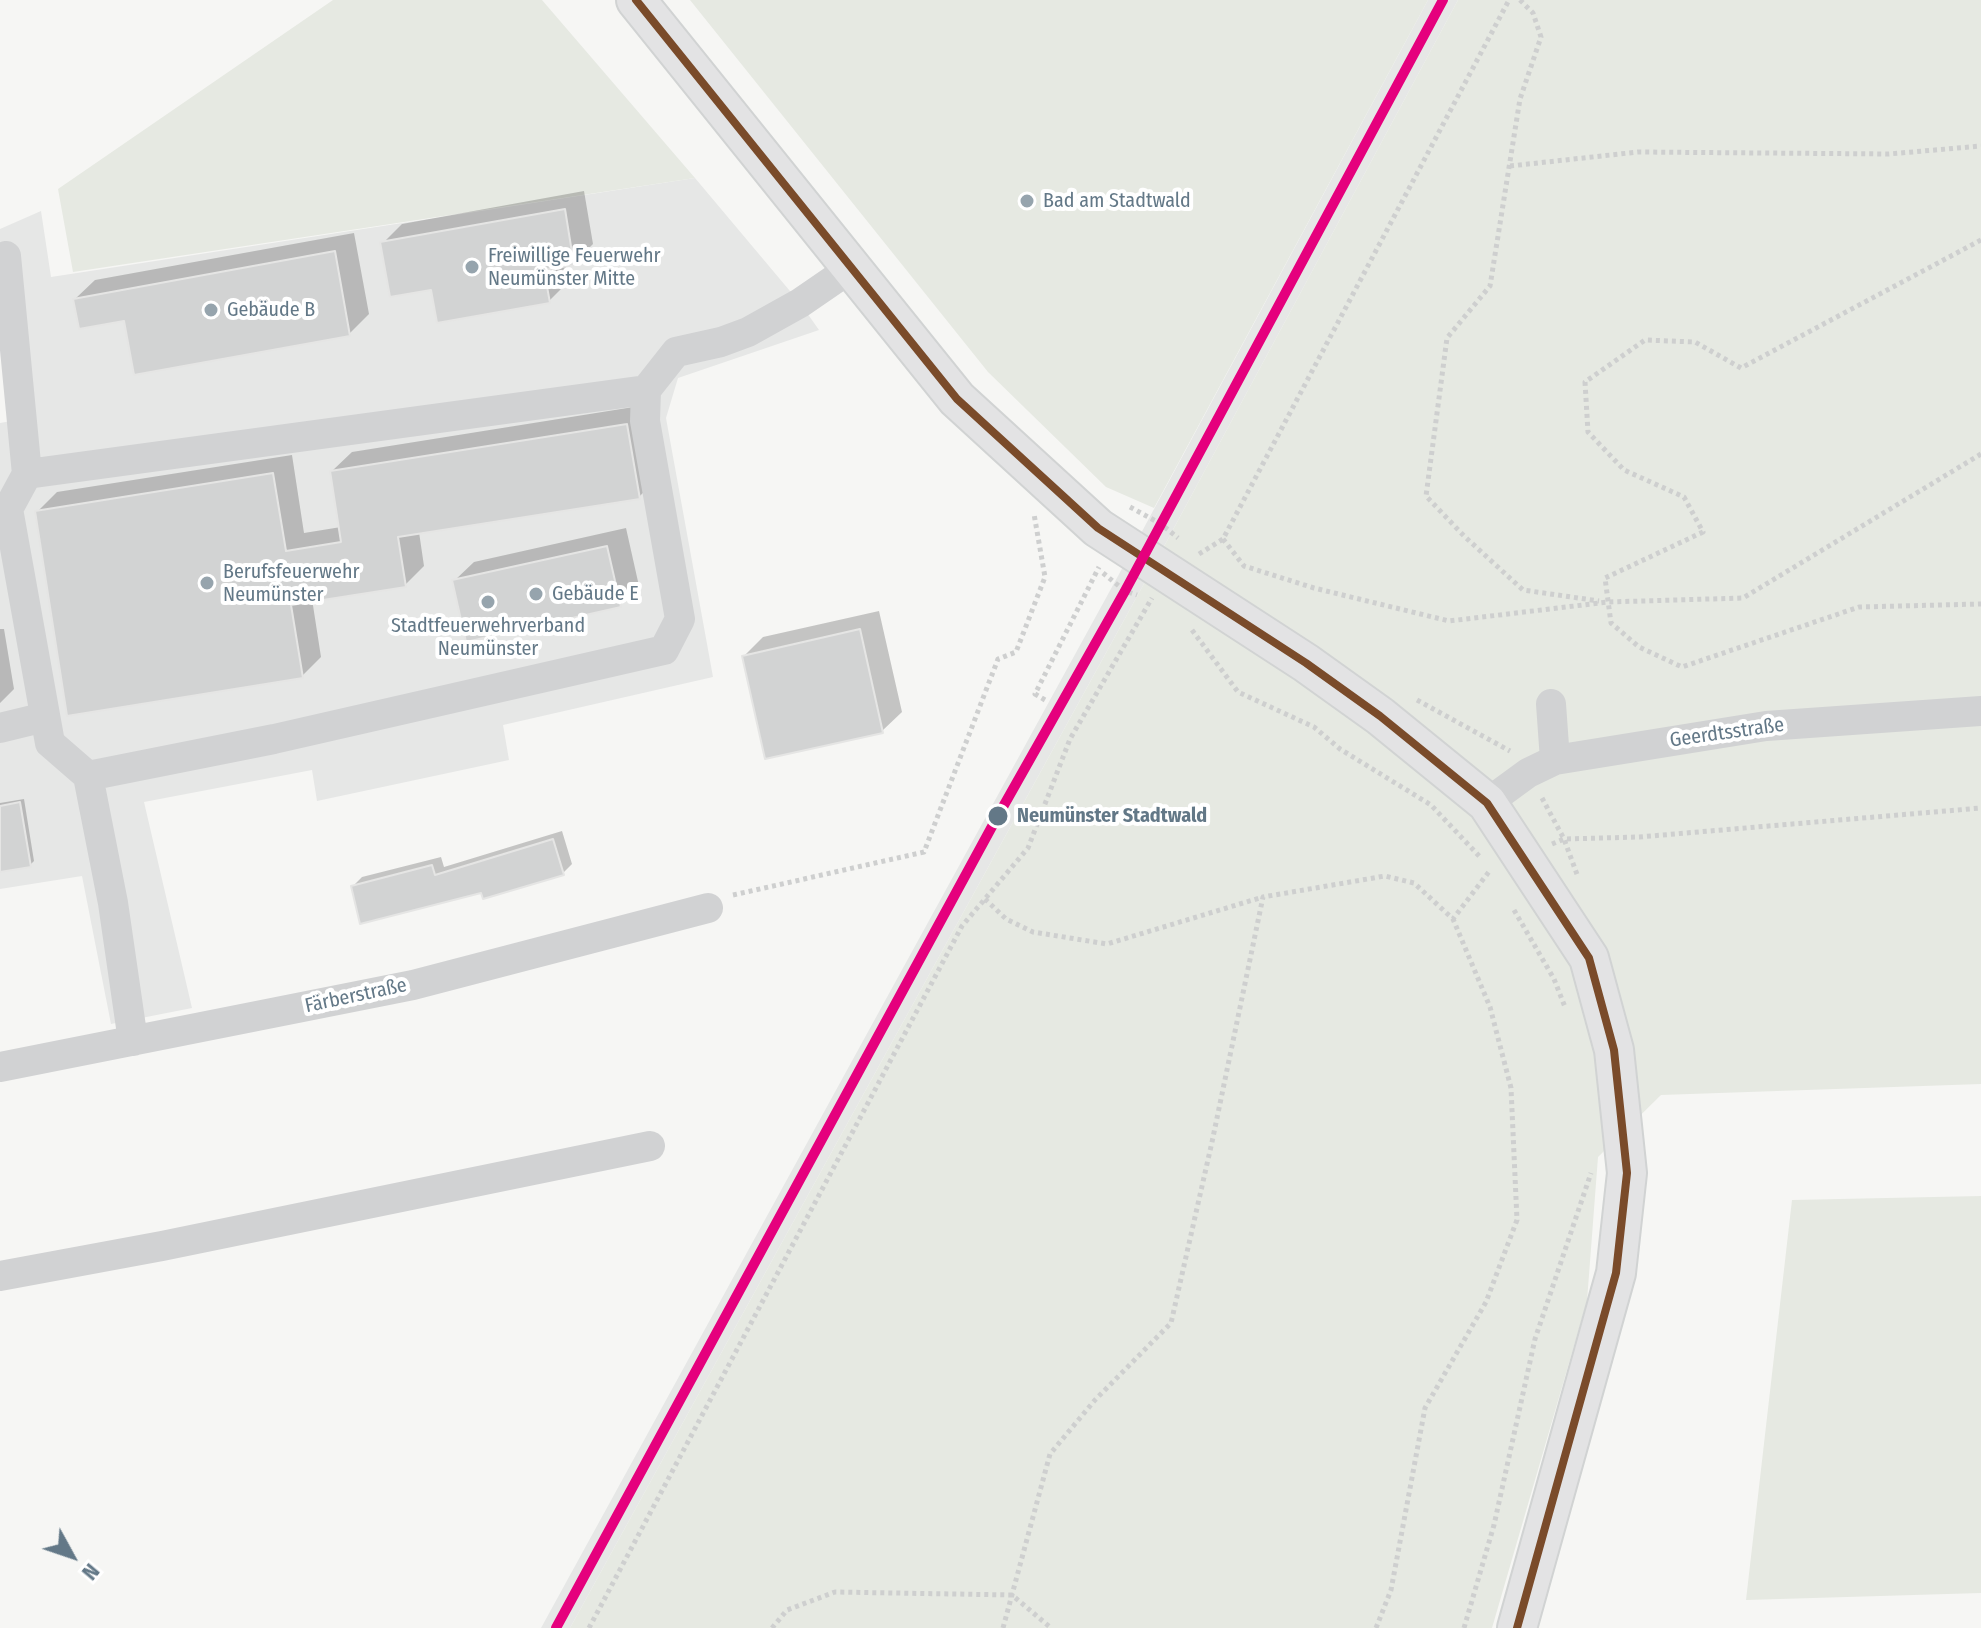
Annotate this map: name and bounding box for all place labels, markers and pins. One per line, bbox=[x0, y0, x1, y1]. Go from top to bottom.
place label: Bad am Stadtwald bbox=[1043, 189, 1191, 213]
marker: Bad am Stadtwald bbox=[1018, 192, 1036, 210]
place label: Freiwillige Feuerwehr Neumünster Mitte bbox=[488, 244, 661, 291]
marker: Freiwillige Feuerwehr Neumünster Mitte bbox=[463, 258, 481, 276]
place label: Gebäude B bbox=[227, 298, 315, 322]
marker: Gebäude B bbox=[202, 301, 220, 319]
place label: Berufsfeuerwehr Neumünster bbox=[223, 560, 359, 607]
marker: Berufsfeuerwehr Neumünster bbox=[198, 574, 216, 592]
place label: Gebäude E bbox=[552, 582, 639, 606]
marker: Gebäude E bbox=[527, 585, 545, 603]
marker: Stadtfeuerwehrverband Neumünster bbox=[479, 593, 497, 611]
place label: Stadtfeuerwehrverband Neumünster bbox=[391, 614, 585, 661]
marker: Neumünster Stadtwald bbox=[986, 804, 1010, 828]
place label: Neumünster Stadtwald bbox=[1017, 804, 1207, 828]

